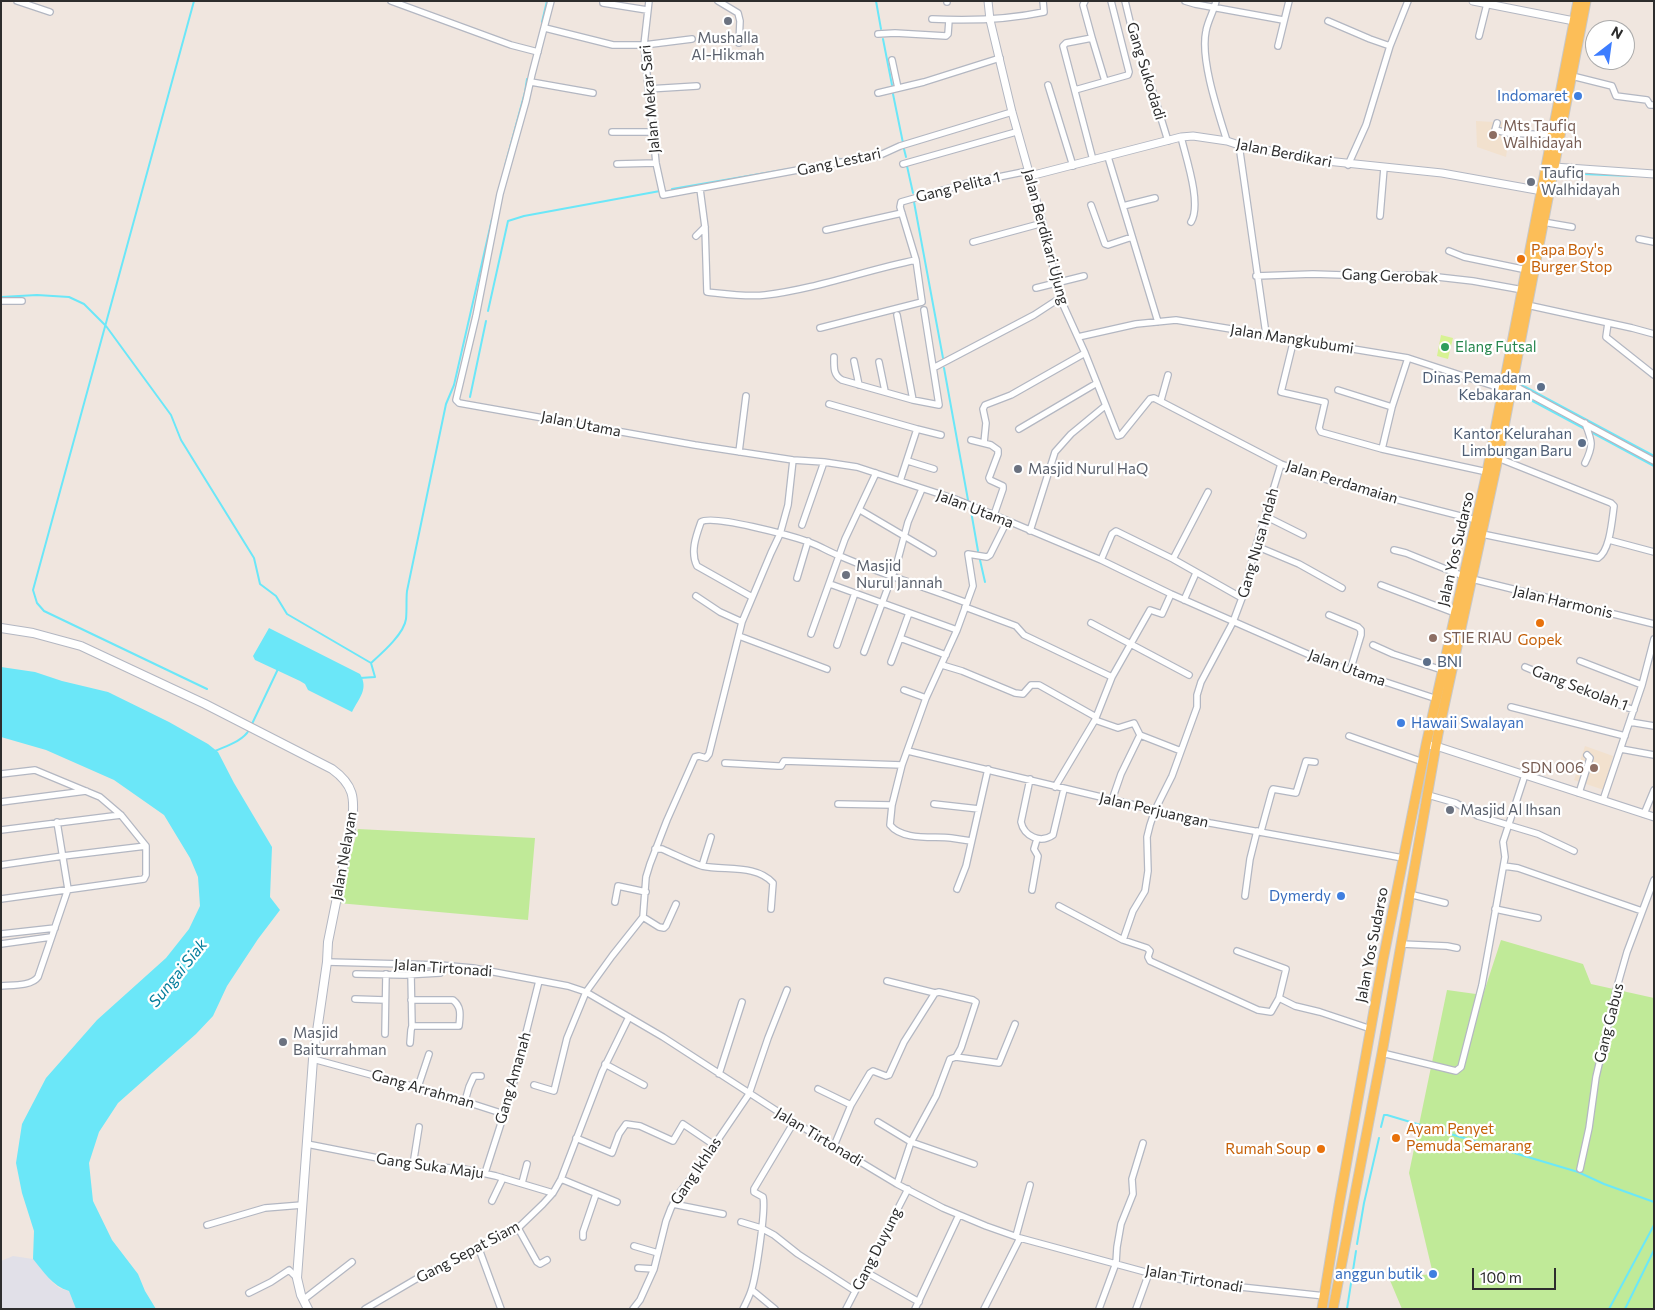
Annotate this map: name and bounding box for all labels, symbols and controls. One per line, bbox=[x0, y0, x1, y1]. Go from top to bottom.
marker: Mushalla Al-Hikmah bbox=[722, 15, 734, 27]
street label: Gang Sukodadi bbox=[1123, 20, 1169, 122]
north arrow bbox=[1585, 20, 1635, 70]
text: N bbox=[1608, 22, 1626, 42]
place label: Mushalla Al-Hikmah bbox=[691, 29, 765, 64]
street label: Jalan Mekar Sari bbox=[636, 44, 664, 154]
place label: Indomaret bbox=[1497, 87, 1568, 105]
marker: Indomaret bbox=[1572, 90, 1584, 102]
place label: Mts Taufiq Walhidayah bbox=[1503, 117, 1582, 152]
marker: Mts Taufiq Walhidayah bbox=[1487, 129, 1499, 141]
street label: Jalan Berdikari bbox=[1235, 135, 1333, 171]
street label: Gang Lestari bbox=[795, 144, 883, 180]
place label: Taufiq Walhidayah bbox=[1541, 164, 1620, 199]
street label: Jalan Berdikari Ujung bbox=[1019, 167, 1073, 307]
street label: Gang Pelita 1 bbox=[914, 168, 1002, 206]
marker: Taufiq Walhidayah bbox=[1525, 176, 1537, 188]
place label: Papa Boy's Burger Stop bbox=[1531, 241, 1612, 276]
marker: Papa Boy's Burger Stop bbox=[1515, 253, 1527, 265]
street label: Gang Gerobak bbox=[1341, 265, 1439, 287]
street label: Jalan Mangkubumi bbox=[1229, 320, 1355, 358]
place label: Elang Futsal bbox=[1455, 338, 1537, 356]
marker: Elang Futsal bbox=[1439, 341, 1451, 353]
place label: Dinas Pemadam Kebakaran bbox=[1422, 369, 1531, 404]
marker: Dinas Pemadam Kebakaran bbox=[1535, 381, 1547, 393]
street label: Jalan Utama bbox=[539, 407, 623, 441]
place label: Kantor Kelurahan Limbungan Baru bbox=[1453, 425, 1572, 460]
marker: Kantor Kelurahan Limbungan Baru bbox=[1576, 437, 1588, 449]
street label: Jalan Perdamaian bbox=[1284, 456, 1400, 508]
place label: Masjid Nurul HaQ bbox=[1028, 460, 1148, 478]
marker: Masjid Nurul HaQ bbox=[1012, 463, 1024, 475]
street label: Jalan Utama bbox=[934, 486, 1016, 532]
street label: Gang Nusa Indah bbox=[1234, 486, 1282, 600]
street label: Jalan Yos Sudarso bbox=[1434, 490, 1478, 608]
place label: Masjid Nurul Jannah bbox=[856, 557, 943, 592]
marker: Masjid Nurul Jannah bbox=[840, 569, 852, 581]
street label: Jalan Harmonis bbox=[1511, 582, 1615, 622]
marker: Gopek bbox=[1534, 617, 1546, 629]
place label: STIE RIAU bbox=[1443, 629, 1512, 647]
place label: Gopek bbox=[1518, 631, 1562, 649]
marker: STIE RIAU bbox=[1427, 632, 1439, 644]
street label: Jalan Utama bbox=[1306, 646, 1388, 690]
place label: BNI bbox=[1437, 653, 1462, 671]
marker: BNI bbox=[1421, 656, 1433, 668]
street label: Gang Sekolah 1 bbox=[1529, 661, 1631, 715]
place label: Hawaii Swalayan bbox=[1411, 714, 1524, 732]
marker: Hawaii Swalayan bbox=[1395, 717, 1407, 729]
place label: SDN 006 bbox=[1521, 759, 1584, 777]
marker: SDN 006 bbox=[1588, 762, 1600, 774]
street label: Jalan Perjuangan bbox=[1098, 789, 1210, 831]
place label: Masjid Al Ihsan bbox=[1460, 801, 1561, 819]
marker: Masjid Al Ihsan bbox=[1444, 804, 1456, 816]
street label: Jalan Nelayan bbox=[327, 810, 361, 902]
street label: Jalan Yos Sudarso bbox=[1352, 886, 1392, 1004]
place label: Dymerdy bbox=[1269, 887, 1331, 905]
marker: Dymerdy bbox=[1335, 890, 1347, 902]
water label: Sungai Siak bbox=[145, 935, 211, 1011]
street label: Jalan Tirtonadi bbox=[393, 956, 493, 980]
street label: Gang Gabus bbox=[1590, 981, 1628, 1065]
place label: Masjid Baiturrahman bbox=[293, 1024, 387, 1059]
street label: Gang Amanah bbox=[491, 1030, 535, 1126]
marker: Masjid Baiturrahman bbox=[277, 1036, 289, 1048]
street label: Gang Arrahman bbox=[369, 1066, 477, 1112]
street label: Jalan Tirtonadi bbox=[772, 1104, 866, 1170]
place label: Ayam Penyet Pemuda Semarang bbox=[1406, 1120, 1532, 1155]
marker: Ayam Penyet Pemuda Semarang bbox=[1390, 1132, 1402, 1144]
street label: Gang Ikhlas bbox=[667, 1134, 725, 1208]
place label: Rumah Soup bbox=[1225, 1140, 1311, 1158]
marker: Rumah Soup bbox=[1315, 1143, 1327, 1155]
street label: Gang Suka Maju bbox=[375, 1150, 485, 1182]
street label: Gang Duyung bbox=[848, 1204, 906, 1294]
street label: Gang Sepat Siam bbox=[413, 1217, 523, 1287]
scale bar bbox=[1475, 1258, 1559, 1290]
street label: Jalan Tirtonadi bbox=[1144, 1262, 1244, 1296]
place label: anggun butik bbox=[1335, 1265, 1423, 1283]
marker: anggun butik bbox=[1427, 1268, 1439, 1280]
text: 100 m bbox=[1480, 1268, 1522, 1286]

